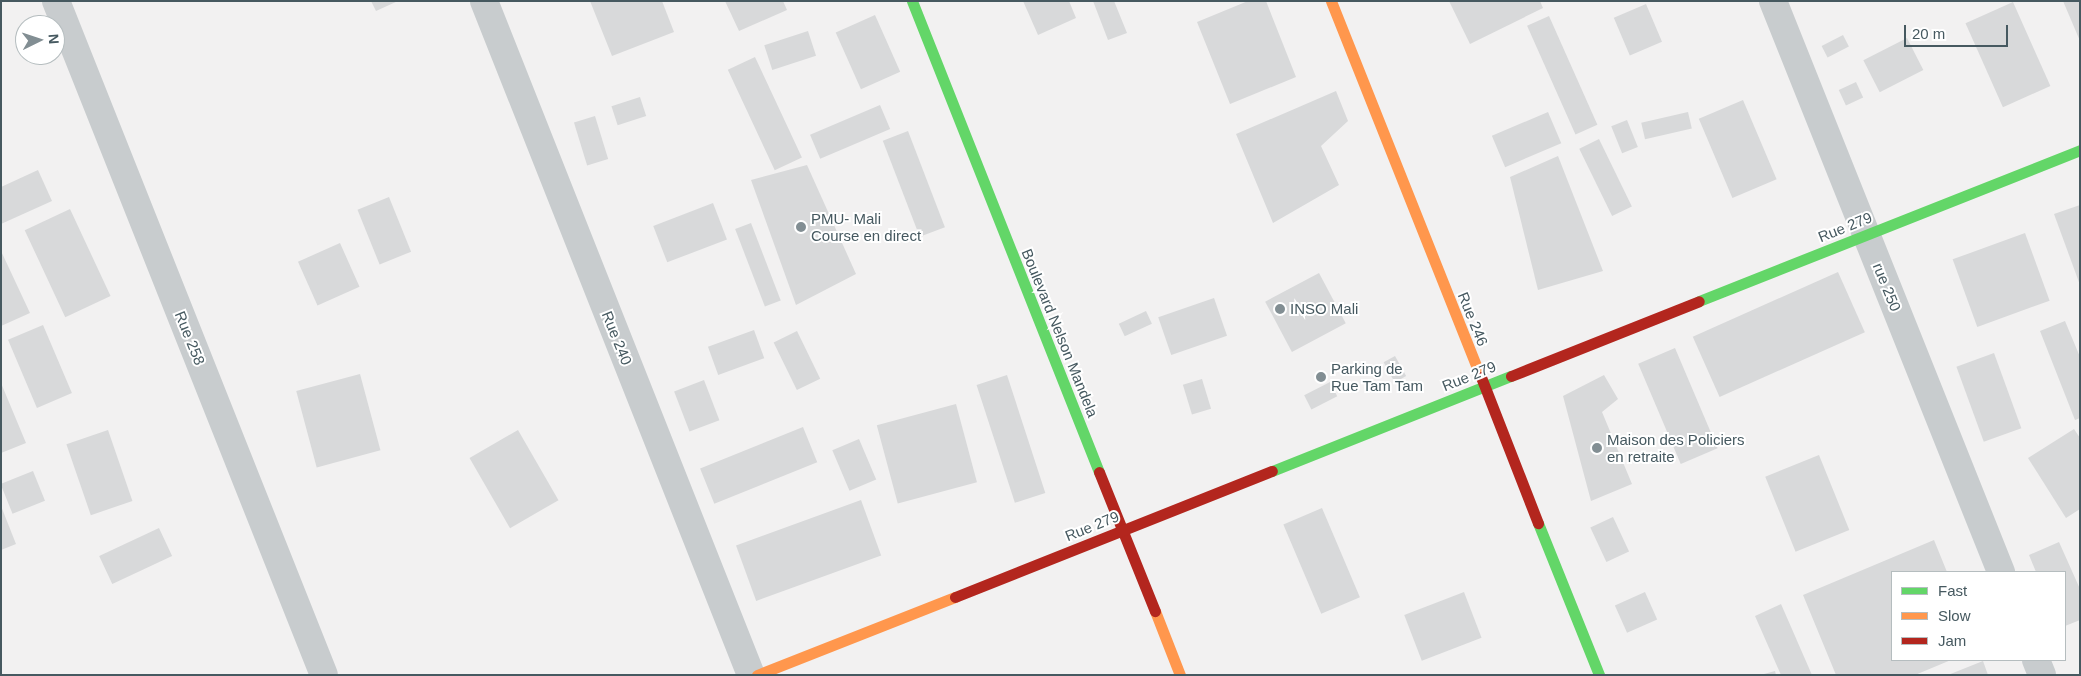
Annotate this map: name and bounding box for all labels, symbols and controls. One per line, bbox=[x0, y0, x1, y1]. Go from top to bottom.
north arrow bbox=[15, 15, 65, 65]
scale bar bbox=[1906, 15, 2010, 47]
text: 20 m bbox=[1912, 25, 1945, 42]
text: N bbox=[46, 33, 62, 45]
street label: Rue 279 bbox=[1815, 208, 1875, 246]
place label: PMU- Mali Course en direct bbox=[811, 209, 921, 244]
marker: PMU- Mali Course en direct bbox=[795, 221, 807, 233]
street label: Boulevard Nelson Mandela bbox=[1018, 246, 1102, 420]
street label: rue 250 bbox=[1869, 260, 1905, 314]
street label: Rue 246 bbox=[1454, 289, 1492, 349]
place label: INSO Mali bbox=[1290, 300, 1358, 318]
marker: INSO Mali bbox=[1274, 303, 1286, 315]
street label: Rue 258 bbox=[171, 308, 209, 368]
street label: Rue 240 bbox=[598, 308, 636, 368]
street label: Rue 279 bbox=[1439, 357, 1499, 395]
place label: Parking de Rue Tam Tam bbox=[1331, 359, 1424, 394]
marker: Parking de Rue Tam Tam bbox=[1315, 371, 1327, 383]
place label: Maison des Policiers en retraite bbox=[1607, 430, 1745, 465]
marker: Maison des Policiers en retraite bbox=[1591, 442, 1603, 454]
street label: Rue 279 bbox=[1062, 507, 1122, 545]
legend bbox=[1891, 571, 2066, 661]
text: Fast bbox=[1938, 582, 1967, 599]
text: Slow bbox=[1938, 607, 1971, 624]
text: Jam bbox=[1938, 632, 1966, 649]

